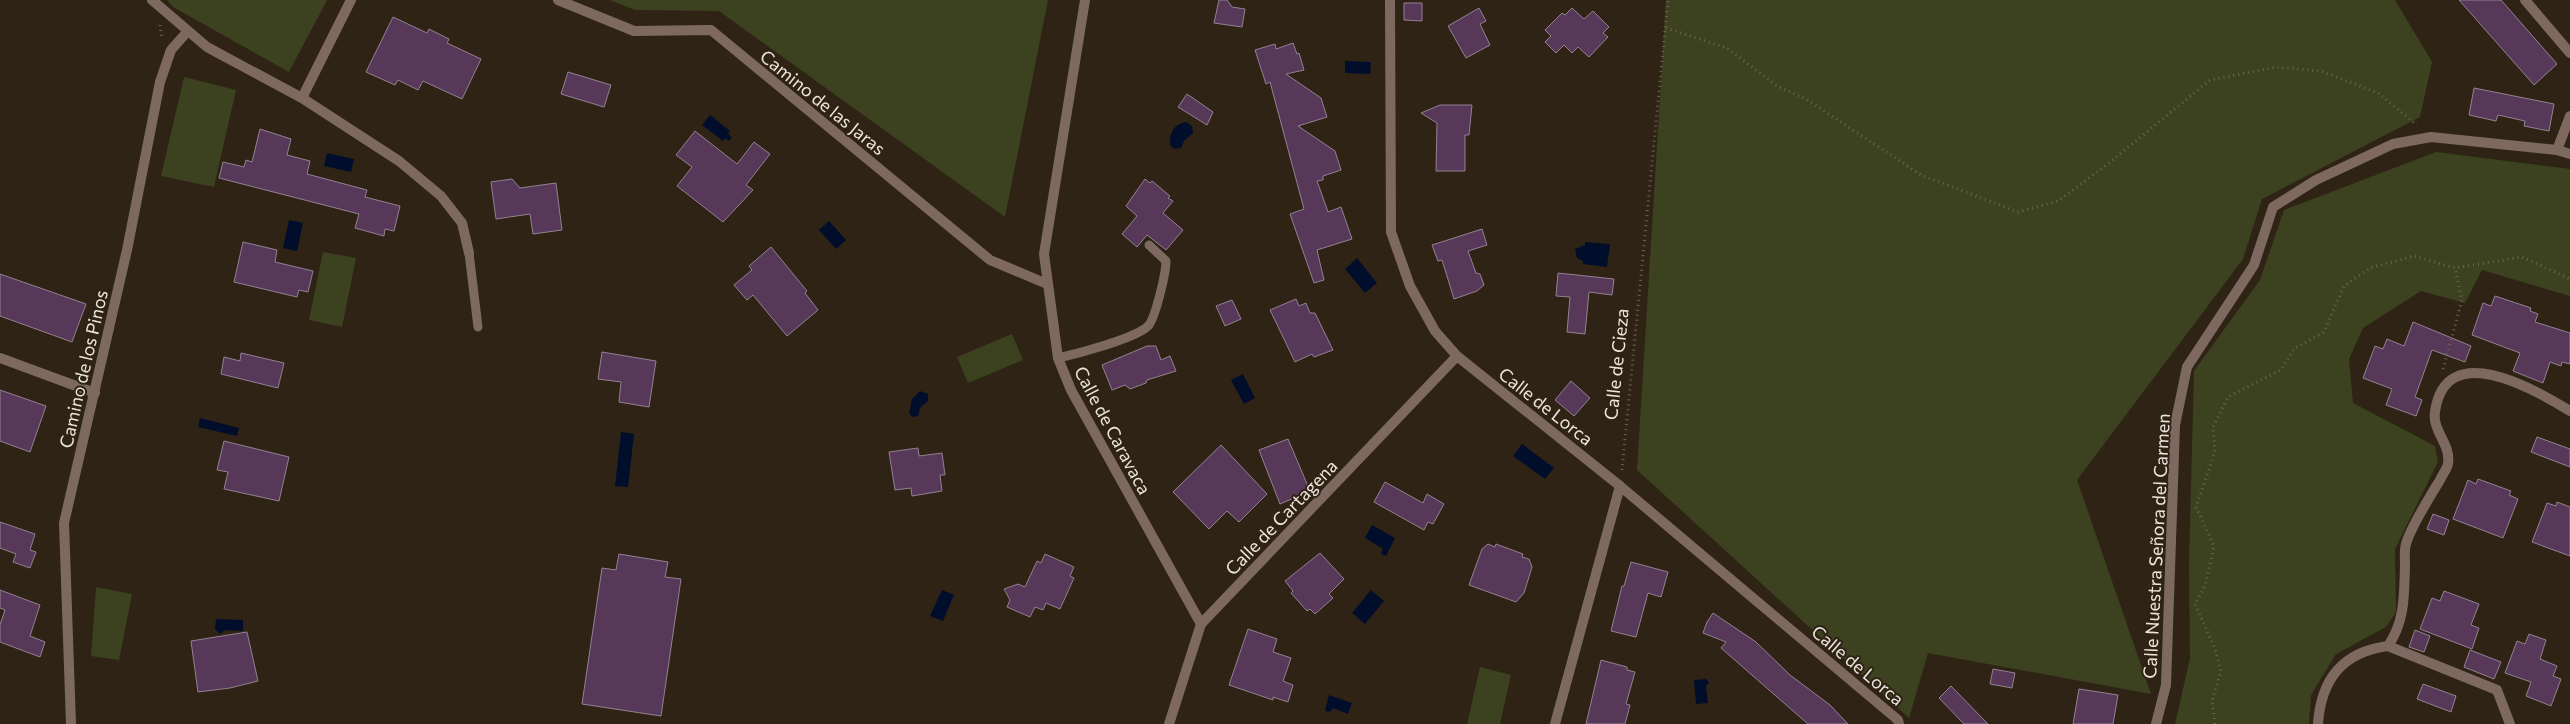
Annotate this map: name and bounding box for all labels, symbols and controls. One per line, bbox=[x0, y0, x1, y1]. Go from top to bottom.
street label: Camino de las Jaras bbox=[756, 45, 890, 159]
street label: Camino de los Pinos bbox=[54, 288, 112, 450]
street label: Calle de Cieza bbox=[1599, 307, 1633, 421]
street label: Calle de Caravaca bbox=[1070, 362, 1156, 498]
street label: Calle de Lorca bbox=[1495, 362, 1597, 450]
street label: Calle Nuestra Señora del Carmen bbox=[2138, 413, 2174, 679]
street label: Calle de Cartagena bbox=[1220, 455, 1342, 579]
street label: Calle de Lorca bbox=[1807, 620, 1909, 710]

